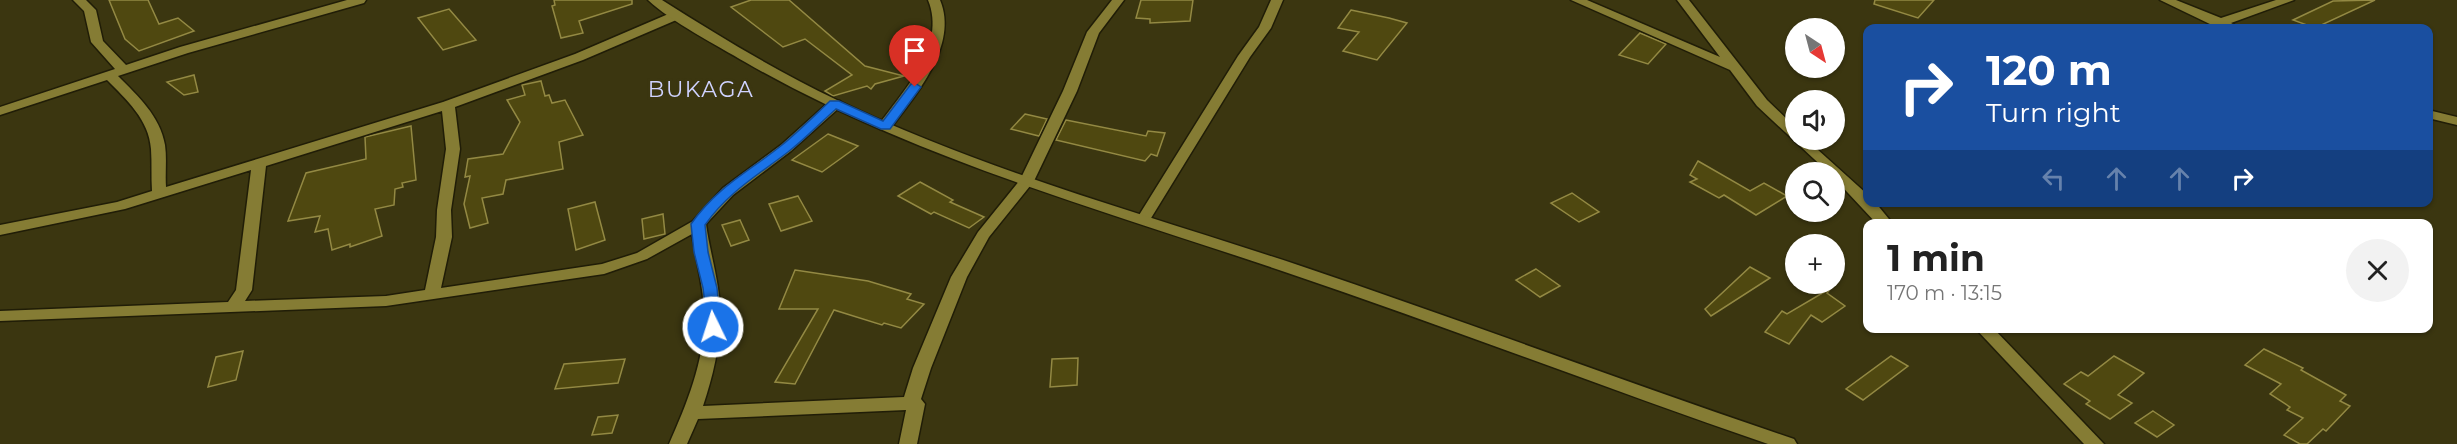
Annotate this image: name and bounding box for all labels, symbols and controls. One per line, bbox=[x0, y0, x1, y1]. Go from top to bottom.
north arrow bbox=[1785, 18, 1845, 78]
map controls bbox=[1785, 18, 1845, 294]
pin bbox=[889, 25, 940, 87]
icon: arrive bbox=[898, 34, 931, 67]
text: 120 m bbox=[1986, 44, 2112, 96]
icon: right bbox=[1887, 48, 1965, 126]
district label: BUKAGA bbox=[648, 76, 754, 103]
button: sound bbox=[1785, 90, 1845, 150]
text: Turn right bbox=[1986, 96, 2121, 129]
button: search bbox=[1785, 162, 1845, 222]
icon: left bbox=[2037, 162, 2070, 195]
icon: ahead bbox=[2100, 162, 2133, 195]
icon: ahead bbox=[2163, 162, 2196, 195]
icon: right bbox=[2226, 162, 2259, 195]
button: + bbox=[1785, 234, 1845, 294]
text: 1 min bbox=[1887, 236, 1985, 280]
button: close bbox=[2346, 239, 2409, 302]
text: 170 m · 13:15 bbox=[1887, 281, 2002, 305]
position arrow bbox=[681, 295, 745, 359]

